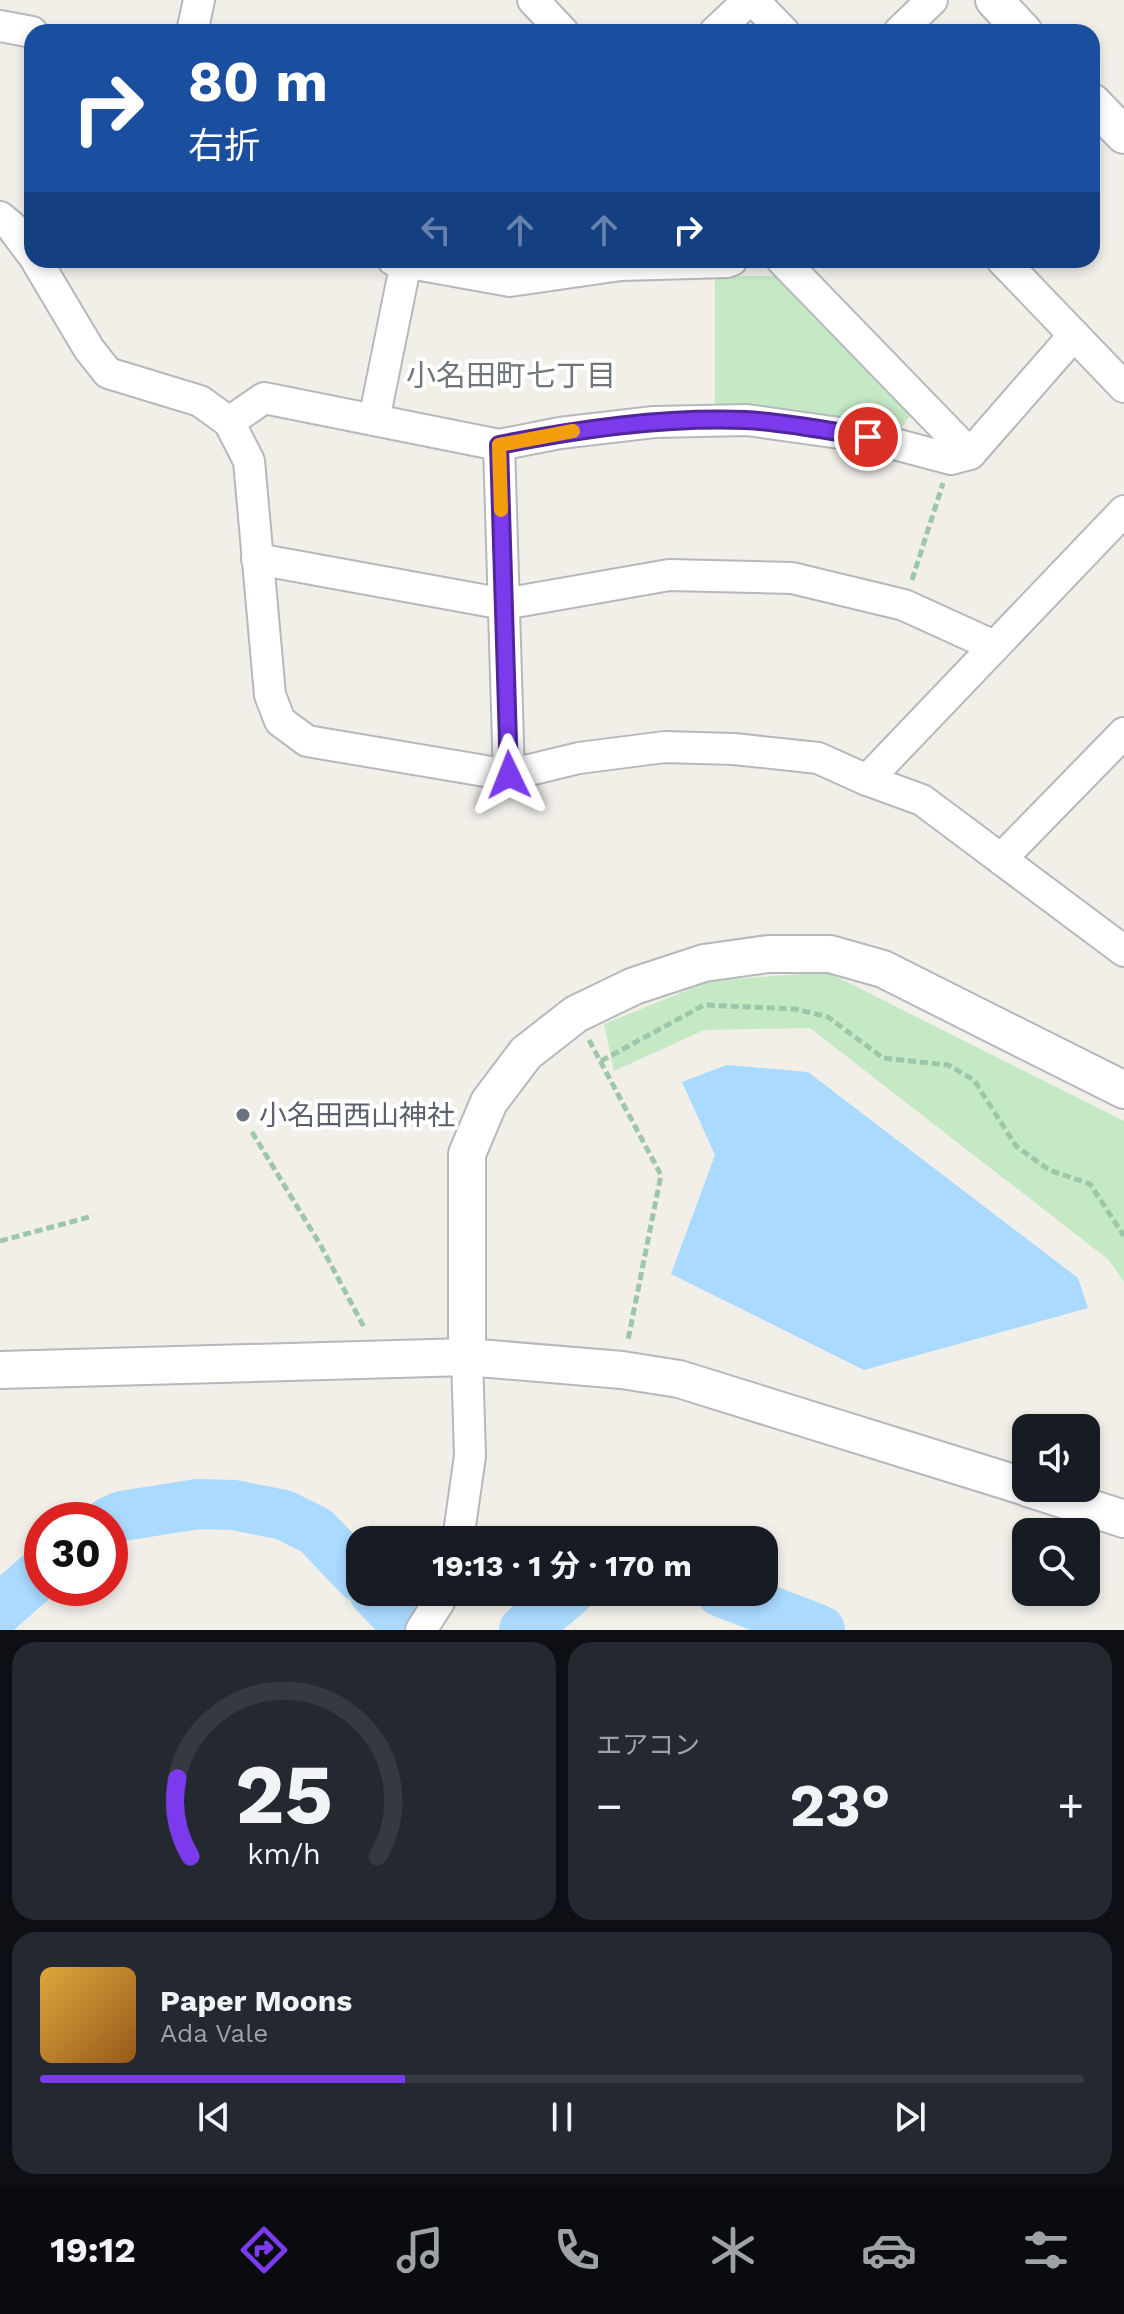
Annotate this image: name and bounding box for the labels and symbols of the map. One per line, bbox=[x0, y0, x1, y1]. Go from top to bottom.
district label: 小名田町七丁目 bbox=[406, 358, 616, 393]
pin bbox=[834, 403, 902, 471]
position arrow bbox=[467, 733, 551, 817]
place label: 小名田西山神社 bbox=[259, 1099, 455, 1132]
marker: 小名田西山神社 bbox=[234, 1106, 252, 1124]
speed limit sign: 30 bbox=[24, 1502, 128, 1606]

